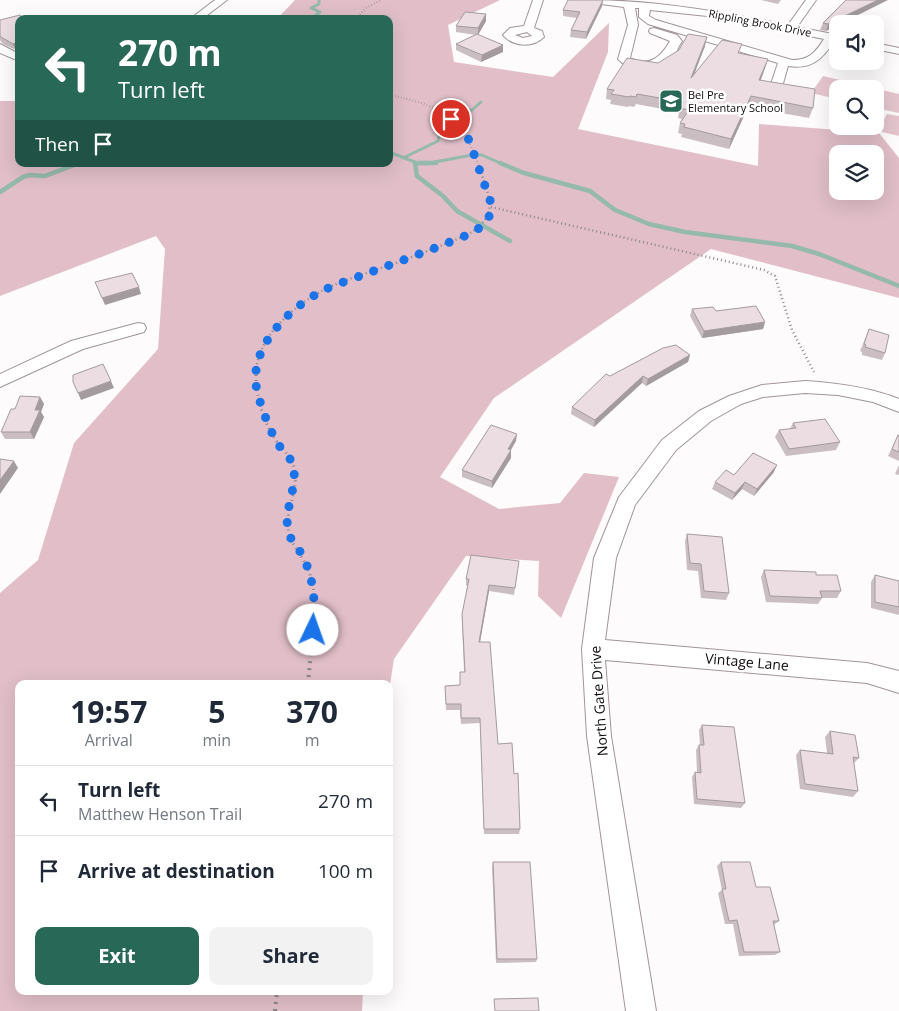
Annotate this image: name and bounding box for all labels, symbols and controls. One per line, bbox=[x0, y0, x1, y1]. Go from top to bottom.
street label: Rippling Brook Drive bbox=[707, 5, 813, 40]
map controls bbox=[829, 15, 884, 200]
button: sound bbox=[829, 15, 884, 70]
text: 270 m bbox=[118, 29, 222, 76]
icon: left bbox=[35, 35, 100, 100]
text: Turn left bbox=[118, 74, 205, 104]
button: search bbox=[829, 80, 884, 135]
place label: Bel Pre Elementary School bbox=[688, 87, 783, 115]
school or university icon: Bel Pre Elementary School bbox=[658, 88, 684, 114]
pin bbox=[430, 98, 472, 140]
icon: arrive bbox=[437, 105, 465, 133]
icon: arrive bbox=[89, 130, 117, 158]
text: Then bbox=[35, 131, 79, 157]
button: layers bbox=[829, 145, 884, 200]
position arrow bbox=[286, 603, 338, 655]
street label: North Gate Drive bbox=[585, 645, 612, 757]
street label: Vintage Lane bbox=[704, 648, 790, 675]
text: 19:57 bbox=[70, 691, 147, 732]
text: 5 bbox=[208, 691, 225, 732]
text: 370 bbox=[286, 691, 338, 732]
text: Arrival bbox=[85, 729, 133, 751]
text: min bbox=[203, 729, 231, 751]
text: m bbox=[305, 729, 320, 751]
text: Turn left bbox=[78, 777, 160, 803]
icon: left bbox=[35, 787, 63, 815]
text: 270 m bbox=[318, 788, 373, 814]
text: Matthew Henson Trail bbox=[78, 803, 242, 825]
icon: arrive bbox=[35, 857, 63, 885]
text: Arrive at destination bbox=[78, 858, 275, 884]
text: 100 m bbox=[318, 858, 373, 884]
button: Exit bbox=[35, 927, 199, 985]
button: Share bbox=[209, 927, 373, 985]

